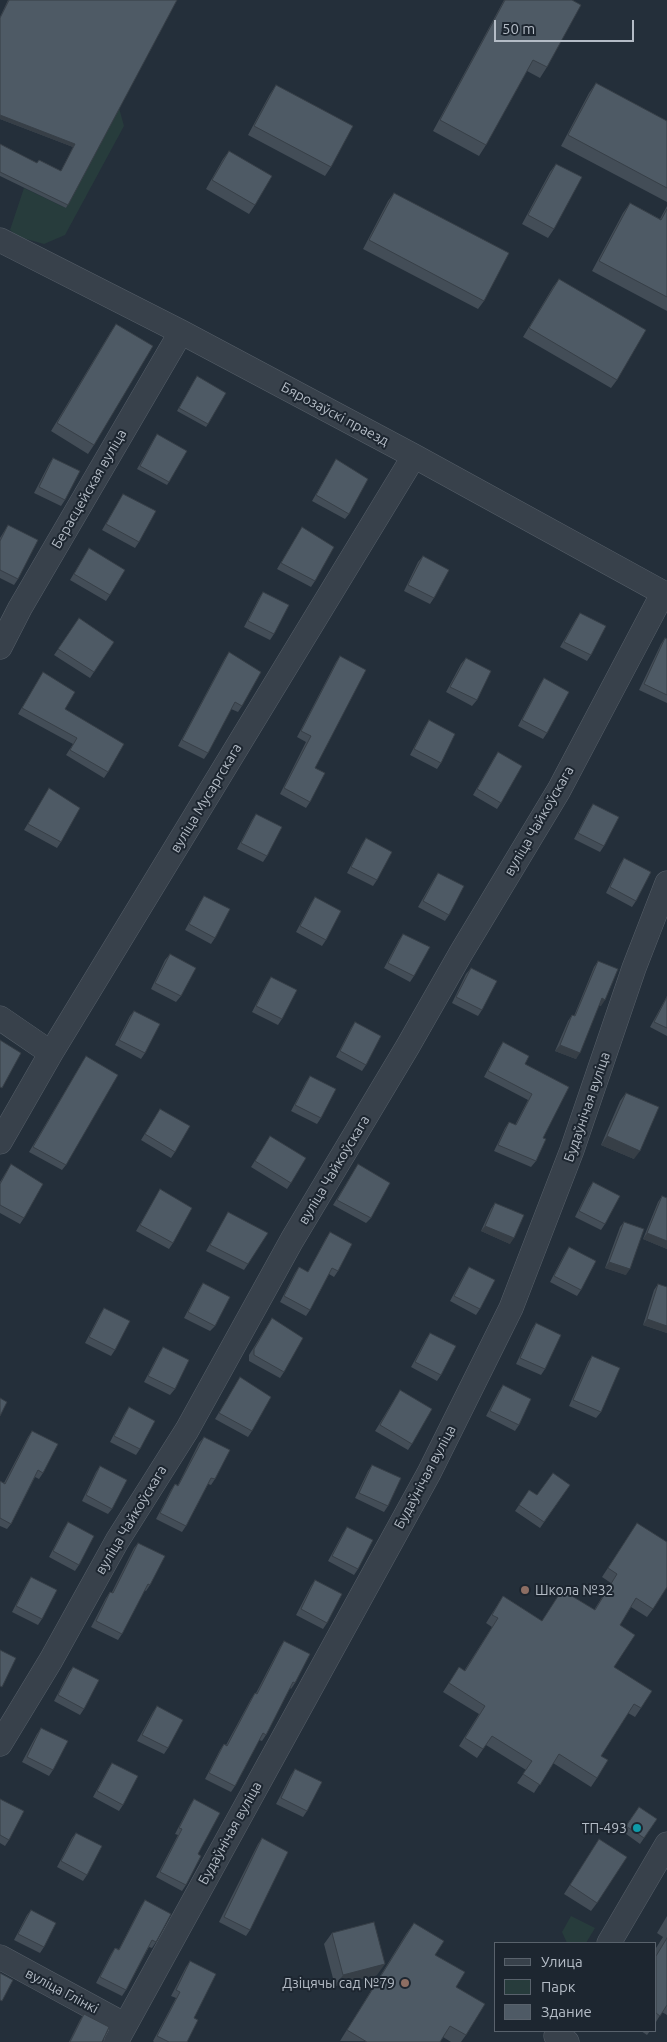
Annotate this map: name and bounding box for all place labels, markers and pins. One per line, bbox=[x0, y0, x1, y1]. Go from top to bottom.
place label: Школа №32 bbox=[535, 1582, 614, 1598]
marker: Школа №32 bbox=[519, 1584, 531, 1596]
place label: ТП-493 bbox=[582, 1820, 627, 1836]
marker: ТП-493 bbox=[631, 1822, 643, 1834]
place label: Дзіцячы сад №79 bbox=[282, 1975, 395, 1991]
marker: Дзіцячы сад №79 bbox=[399, 1977, 411, 1989]

